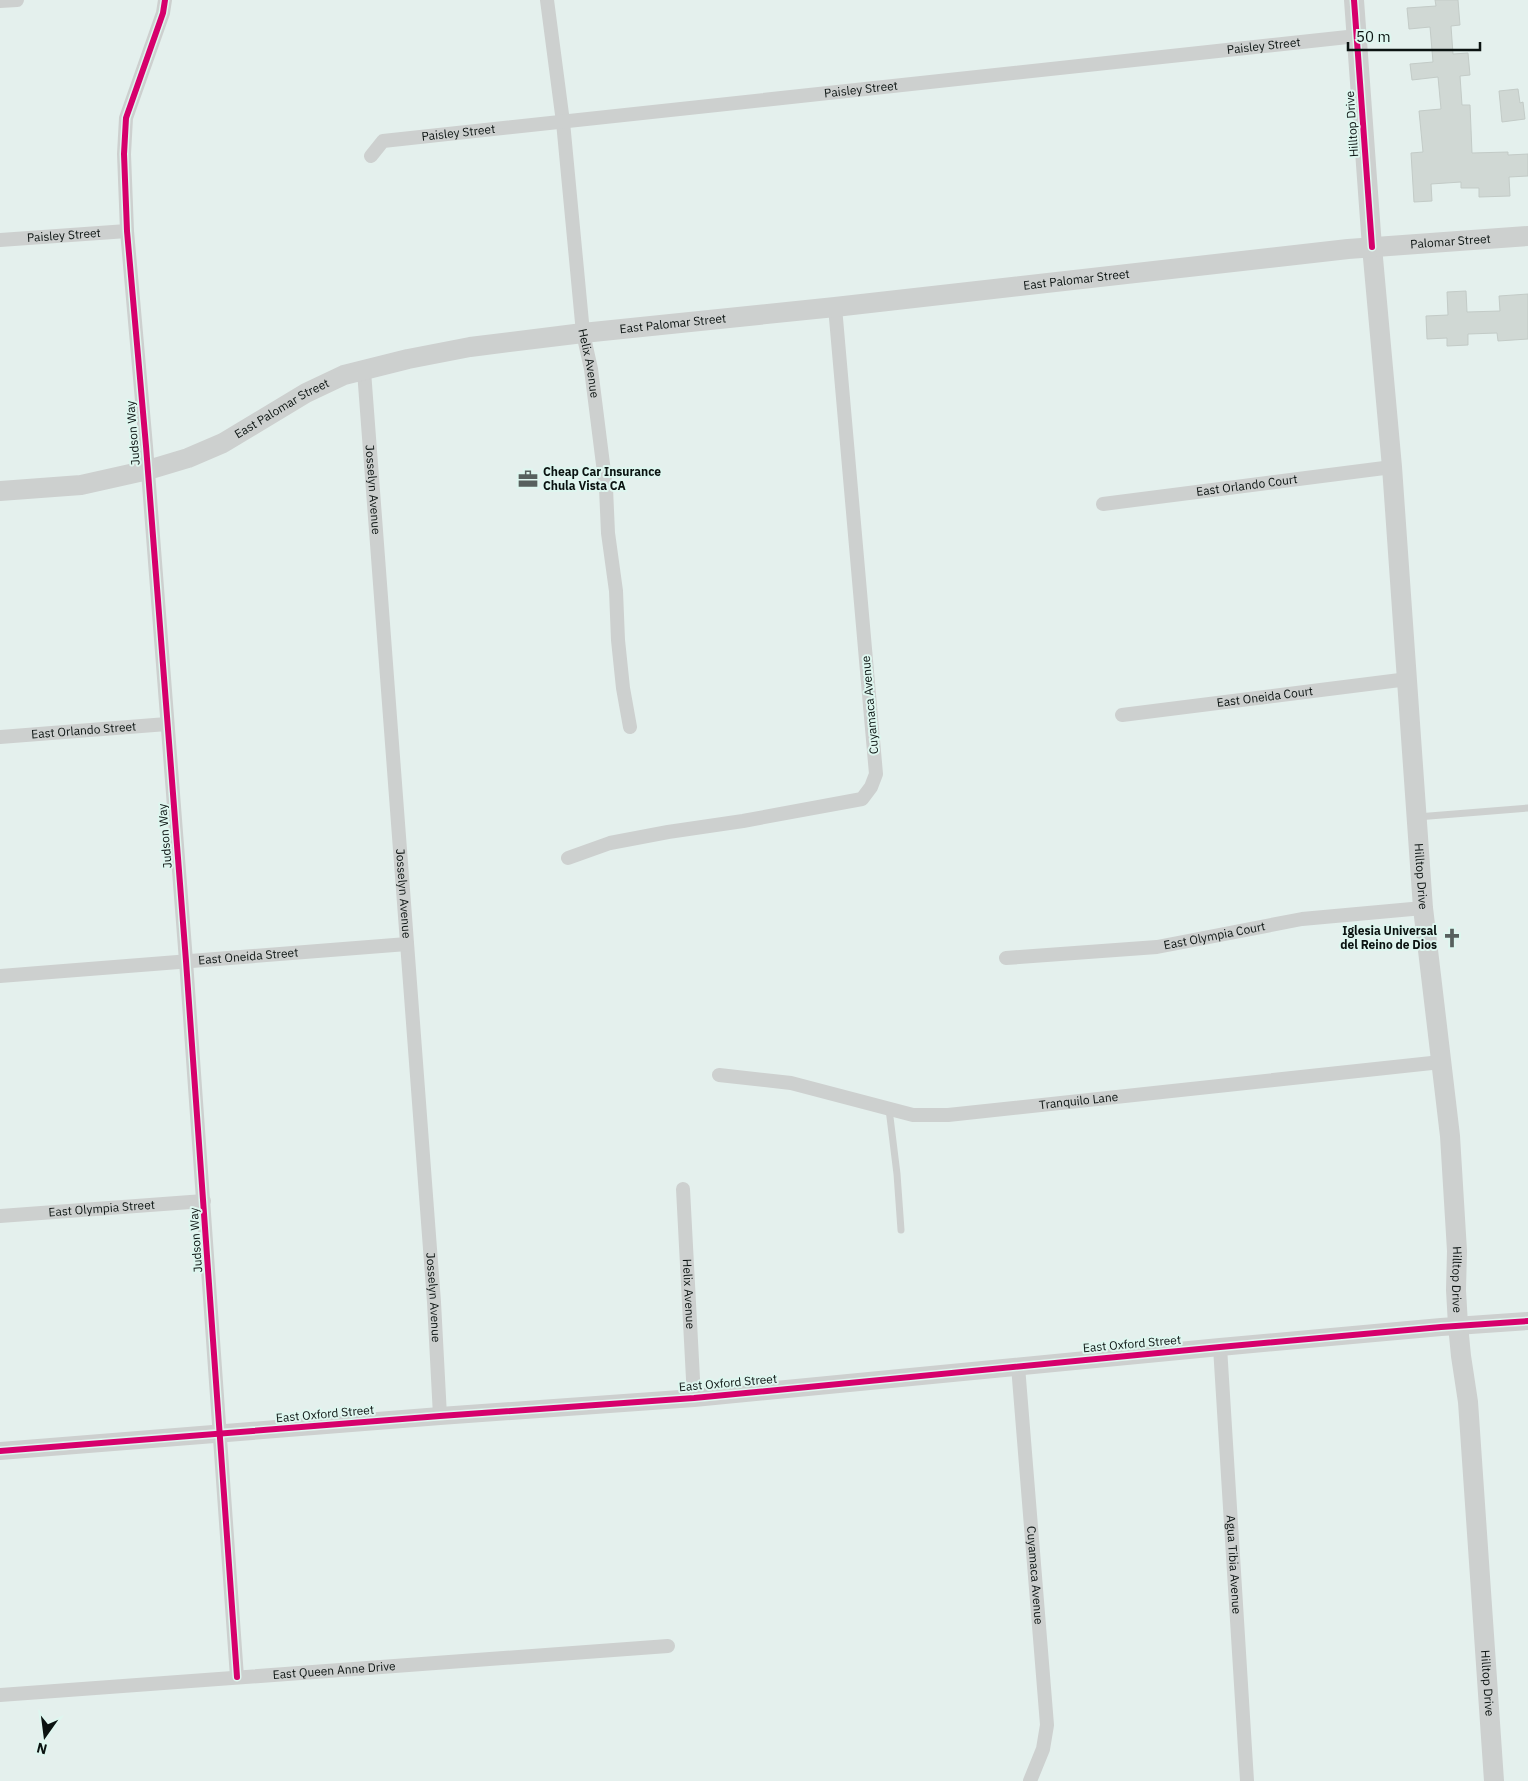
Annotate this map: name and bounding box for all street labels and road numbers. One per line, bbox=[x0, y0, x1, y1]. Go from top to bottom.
street label: Paisley Street bbox=[1226, 34, 1301, 57]
street label: Paisley Street bbox=[823, 78, 899, 100]
street label: Hilltop Drive bbox=[1342, 90, 1361, 158]
street label: Paisley Street bbox=[421, 121, 496, 144]
street label: Paisley Street bbox=[26, 225, 101, 245]
street label: Palomar Street bbox=[1410, 231, 1491, 251]
street label: East Palomar Street bbox=[1022, 266, 1130, 293]
street label: East Palomar Street bbox=[619, 310, 727, 336]
street label: Helix Avenue bbox=[575, 327, 603, 399]
street label: East Palomar Street bbox=[232, 375, 331, 441]
street label: Judson Way bbox=[122, 400, 143, 466]
street label: Josselyn Avenue bbox=[363, 444, 384, 535]
street label: East Orlando Court bbox=[1195, 471, 1298, 499]
street label: Cuyamaca Avenue bbox=[858, 655, 881, 755]
street label: East Oneida Court bbox=[1216, 683, 1314, 710]
street label: East Orlando Street bbox=[31, 718, 137, 742]
street label: Judson Way bbox=[154, 803, 175, 869]
street label: Hilltop Drive bbox=[1411, 843, 1431, 911]
street label: Josselyn Avenue bbox=[393, 848, 415, 939]
street label: East Olympia Court bbox=[1162, 918, 1267, 953]
street label: East Oneida Street bbox=[198, 945, 299, 967]
street label: Tranquilo Lane bbox=[1038, 1089, 1119, 1112]
street label: East Olympia Street bbox=[48, 1197, 155, 1219]
street label: Judson Way bbox=[186, 1207, 205, 1273]
street label: Hilltop Drive bbox=[1449, 1246, 1465, 1314]
street label: Josselyn Avenue bbox=[423, 1252, 444, 1343]
street label: Helix Avenue bbox=[680, 1258, 698, 1330]
street label: East Oxford Street bbox=[1082, 1332, 1182, 1355]
street label: East Oxford Street bbox=[678, 1371, 778, 1394]
street label: East Oxford Street bbox=[275, 1402, 375, 1425]
street label: Agua Tibia Avenue bbox=[1223, 1515, 1245, 1615]
street label: Cuyamaca Avenue bbox=[1024, 1525, 1047, 1626]
street label: Hilltop Drive bbox=[1478, 1649, 1498, 1717]
street label: East Queen Anne Drive bbox=[272, 1658, 396, 1682]

